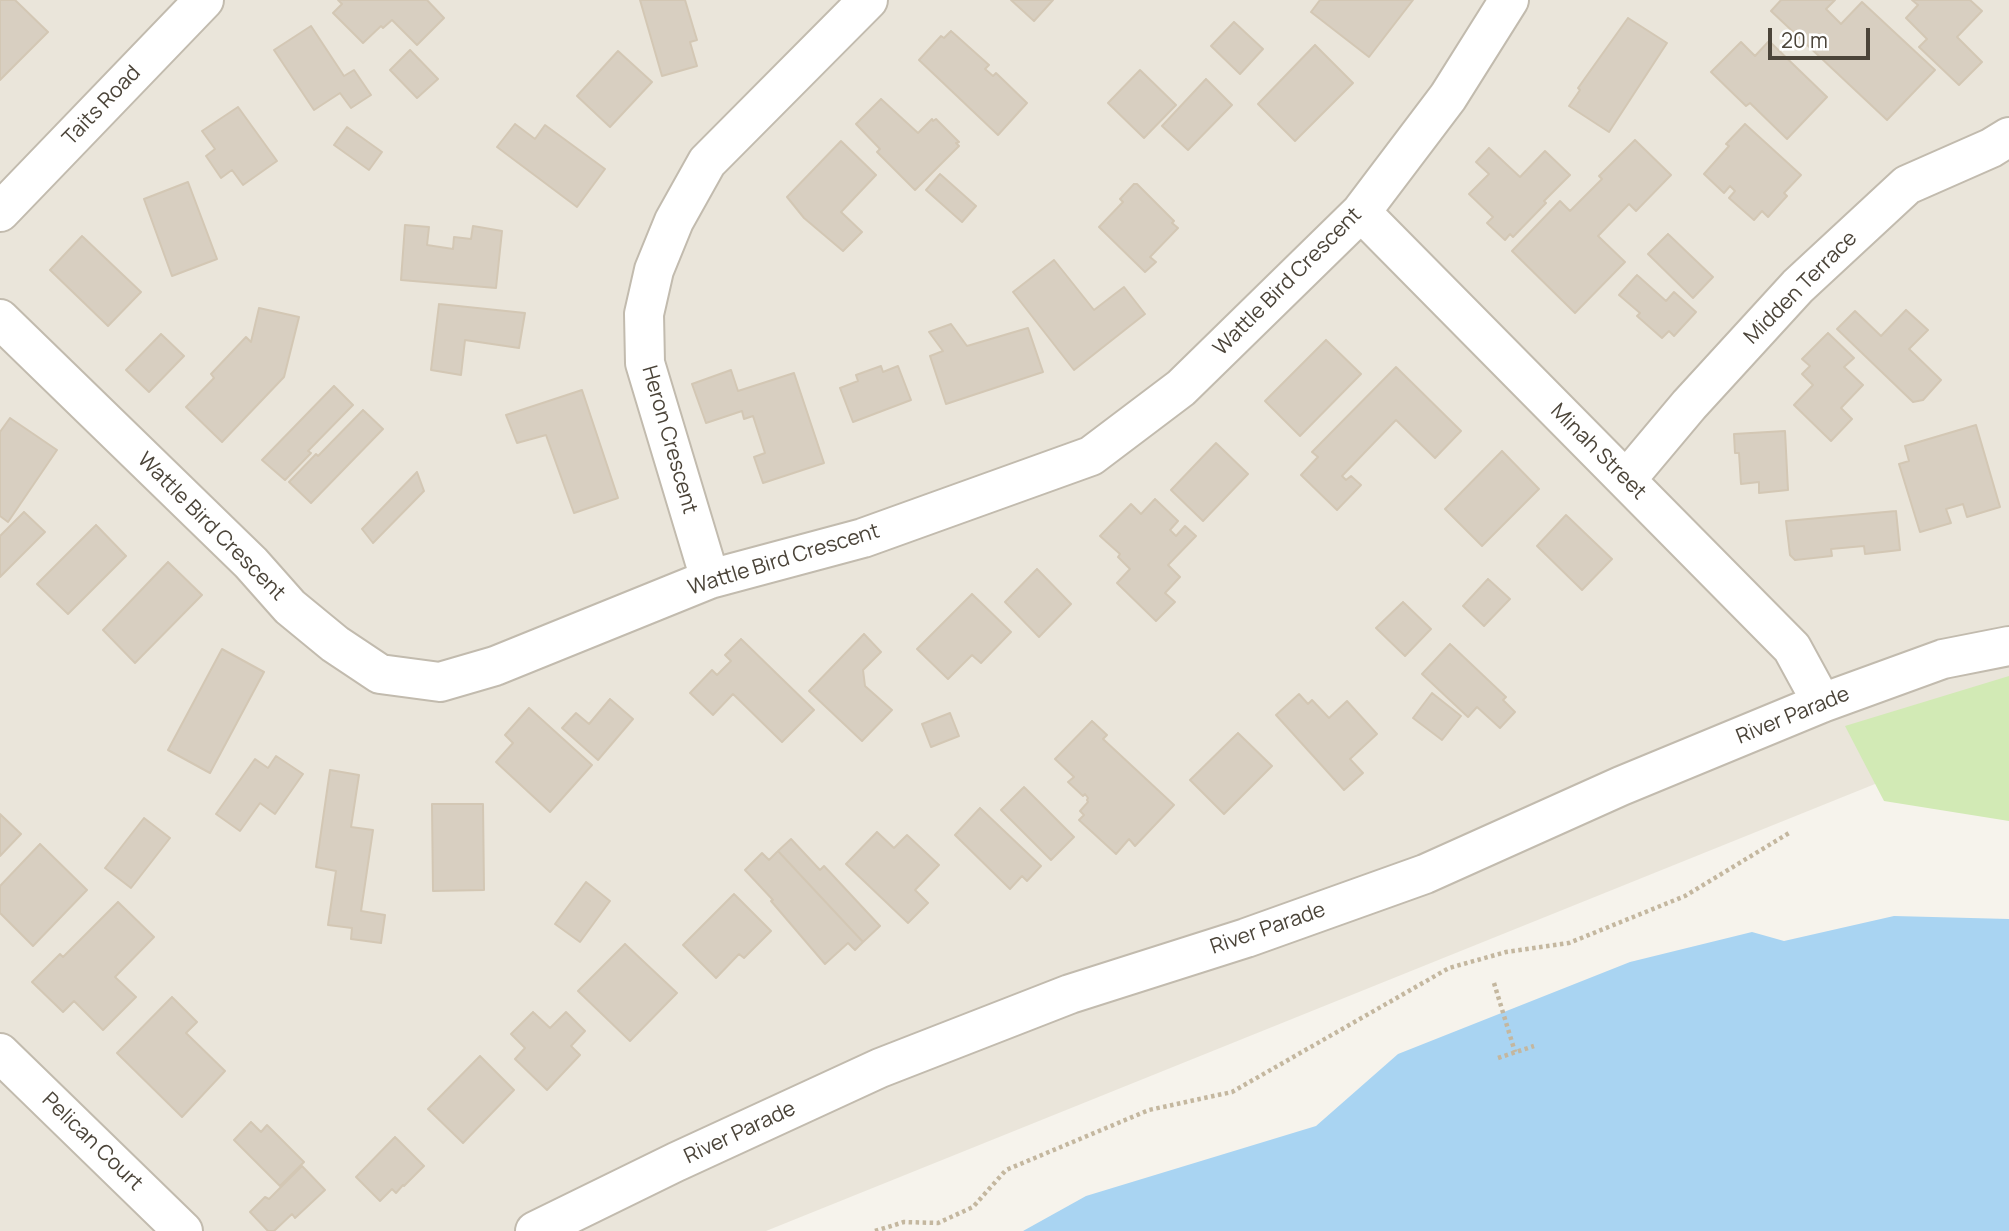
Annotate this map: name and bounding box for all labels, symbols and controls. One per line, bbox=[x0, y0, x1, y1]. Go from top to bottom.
scale bar bbox=[1771, 14, 1872, 58]
text: 20 m bbox=[1781, 26, 1828, 54]
street label: Taits Road bbox=[58, 61, 146, 151]
street label: Wattle Bird Crescent bbox=[1209, 203, 1367, 361]
street label: Midden Terrace bbox=[1739, 226, 1863, 350]
street label: Heron Crescent bbox=[636, 363, 702, 517]
street label: Minah Street bbox=[1545, 399, 1651, 505]
street label: Wattle Bird Crescent bbox=[132, 448, 290, 606]
street label: Wattle Bird Crescent bbox=[685, 519, 883, 601]
street label: River Parade bbox=[1733, 682, 1853, 750]
street label: River Parade bbox=[1207, 898, 1329, 960]
street label: Pelican Court bbox=[36, 1088, 148, 1196]
street label: River Parade bbox=[680, 1096, 800, 1170]

